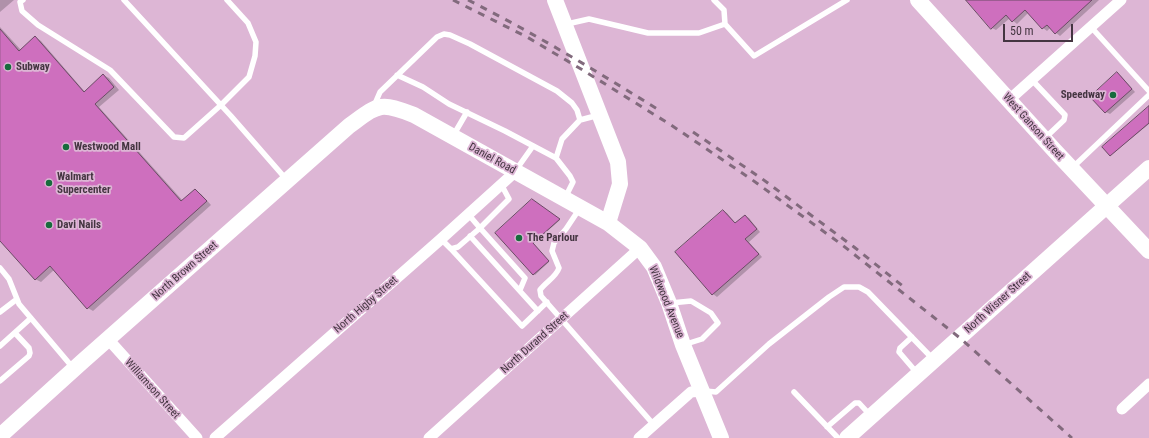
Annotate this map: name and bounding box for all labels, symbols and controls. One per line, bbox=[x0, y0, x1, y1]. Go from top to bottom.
scale bar bbox=[1005, 16, 1075, 42]
text: 50 m bbox=[1010, 24, 1034, 38]
place label: Subway bbox=[16, 60, 50, 74]
marker: Subway bbox=[3, 62, 13, 72]
place label: Speedway bbox=[1061, 88, 1105, 102]
marker: Speedway bbox=[1108, 90, 1118, 100]
street label: West Ganson Street bbox=[1000, 91, 1066, 163]
place label: Westwood Mall bbox=[74, 140, 141, 154]
street label: Daniel Road bbox=[466, 141, 518, 177]
marker: Westwood Mall bbox=[61, 142, 71, 152]
place label: Walmart Supercenter bbox=[57, 170, 111, 196]
marker: Walmart Supercenter bbox=[44, 178, 54, 188]
place label: Davi Nails bbox=[57, 218, 101, 232]
marker: Davi Nails bbox=[44, 220, 54, 230]
place label: The Parlour bbox=[527, 231, 578, 245]
marker: The Parlour bbox=[514, 233, 524, 243]
street label: North Brown Street bbox=[150, 239, 220, 303]
street label: Wildwood Avenue bbox=[646, 264, 686, 340]
street label: North Wisner Street bbox=[962, 270, 1034, 336]
street label: North Higby Street bbox=[331, 274, 401, 336]
street label: North Durand Street bbox=[499, 309, 571, 377]
street label: Williamson Street bbox=[122, 356, 182, 422]

